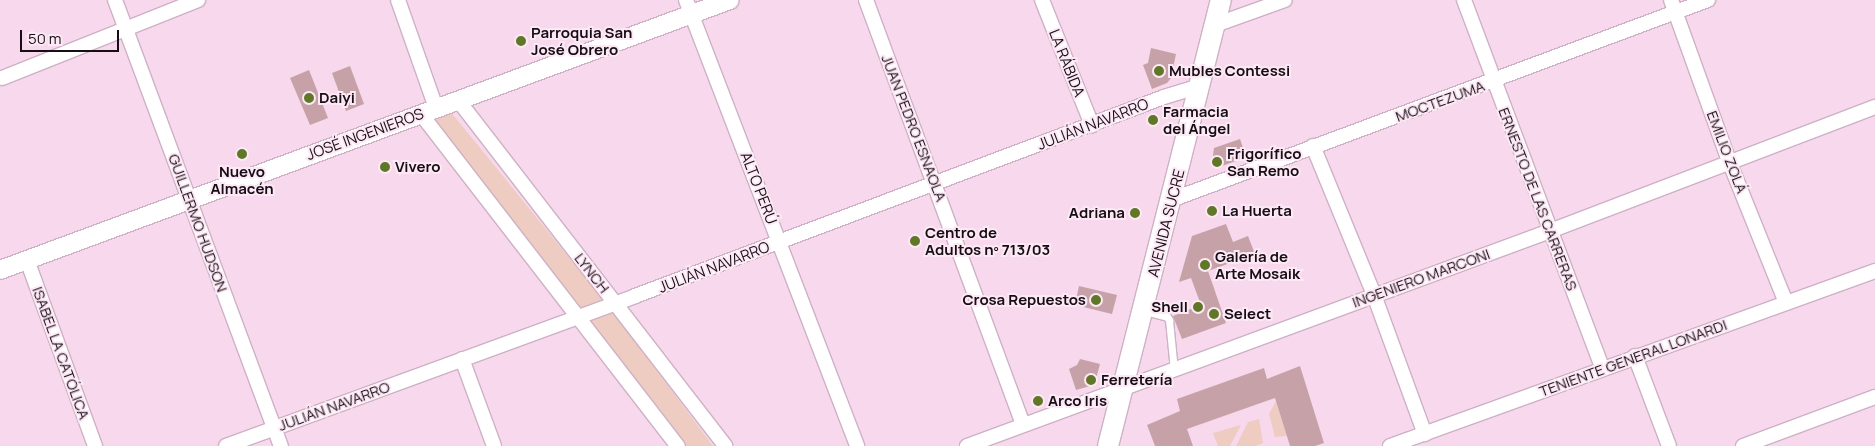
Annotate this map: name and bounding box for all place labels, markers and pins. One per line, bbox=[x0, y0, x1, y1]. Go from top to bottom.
place label: Parroquia San José Obrero bbox=[531, 23, 632, 58]
marker: Parroquia San José Obrero bbox=[515, 35, 527, 47]
place label: Mubles Contessi bbox=[1169, 62, 1290, 80]
marker: Mubles Contessi bbox=[1153, 65, 1165, 77]
place label: Daiyi bbox=[319, 89, 355, 107]
marker: Daiyi bbox=[303, 92, 315, 104]
place label: Farmacia del Ángel bbox=[1163, 102, 1230, 137]
marker: Farmacia del Ángel bbox=[1147, 114, 1159, 126]
place label: Frigorífico San Remo bbox=[1227, 144, 1302, 179]
marker: Nuevo Almacén bbox=[236, 148, 248, 160]
marker: Frigorífico San Remo bbox=[1211, 156, 1223, 168]
place label: Vivero bbox=[395, 158, 441, 176]
marker: Vivero bbox=[379, 161, 391, 173]
place label: Nuevo Almacén bbox=[210, 162, 274, 197]
place label: La Huerta bbox=[1222, 202, 1292, 220]
place label: Adriana bbox=[1069, 204, 1125, 222]
marker: La Huerta bbox=[1206, 205, 1218, 217]
marker: Adriana bbox=[1129, 207, 1141, 219]
place label: Centro de Adultos nº 713/03 bbox=[925, 223, 1050, 258]
marker: Centro de Adultos nº 713/03 bbox=[909, 235, 921, 247]
place label: Galería de Arte Mosaik bbox=[1215, 247, 1300, 282]
marker: Galería de Arte Mosaik bbox=[1199, 259, 1211, 271]
place label: Crosa Repuestos bbox=[962, 291, 1086, 309]
marker: Crosa Repuestos bbox=[1090, 294, 1102, 306]
place label: Shell bbox=[1151, 298, 1188, 316]
marker: Shell bbox=[1192, 301, 1204, 313]
place label: Select bbox=[1224, 305, 1271, 323]
marker: Select bbox=[1208, 308, 1220, 320]
place label: Ferretería bbox=[1101, 371, 1172, 389]
marker: Ferretería bbox=[1085, 374, 1097, 386]
place label: Arco Iris bbox=[1048, 392, 1107, 410]
marker: Arco Iris bbox=[1032, 395, 1044, 407]

